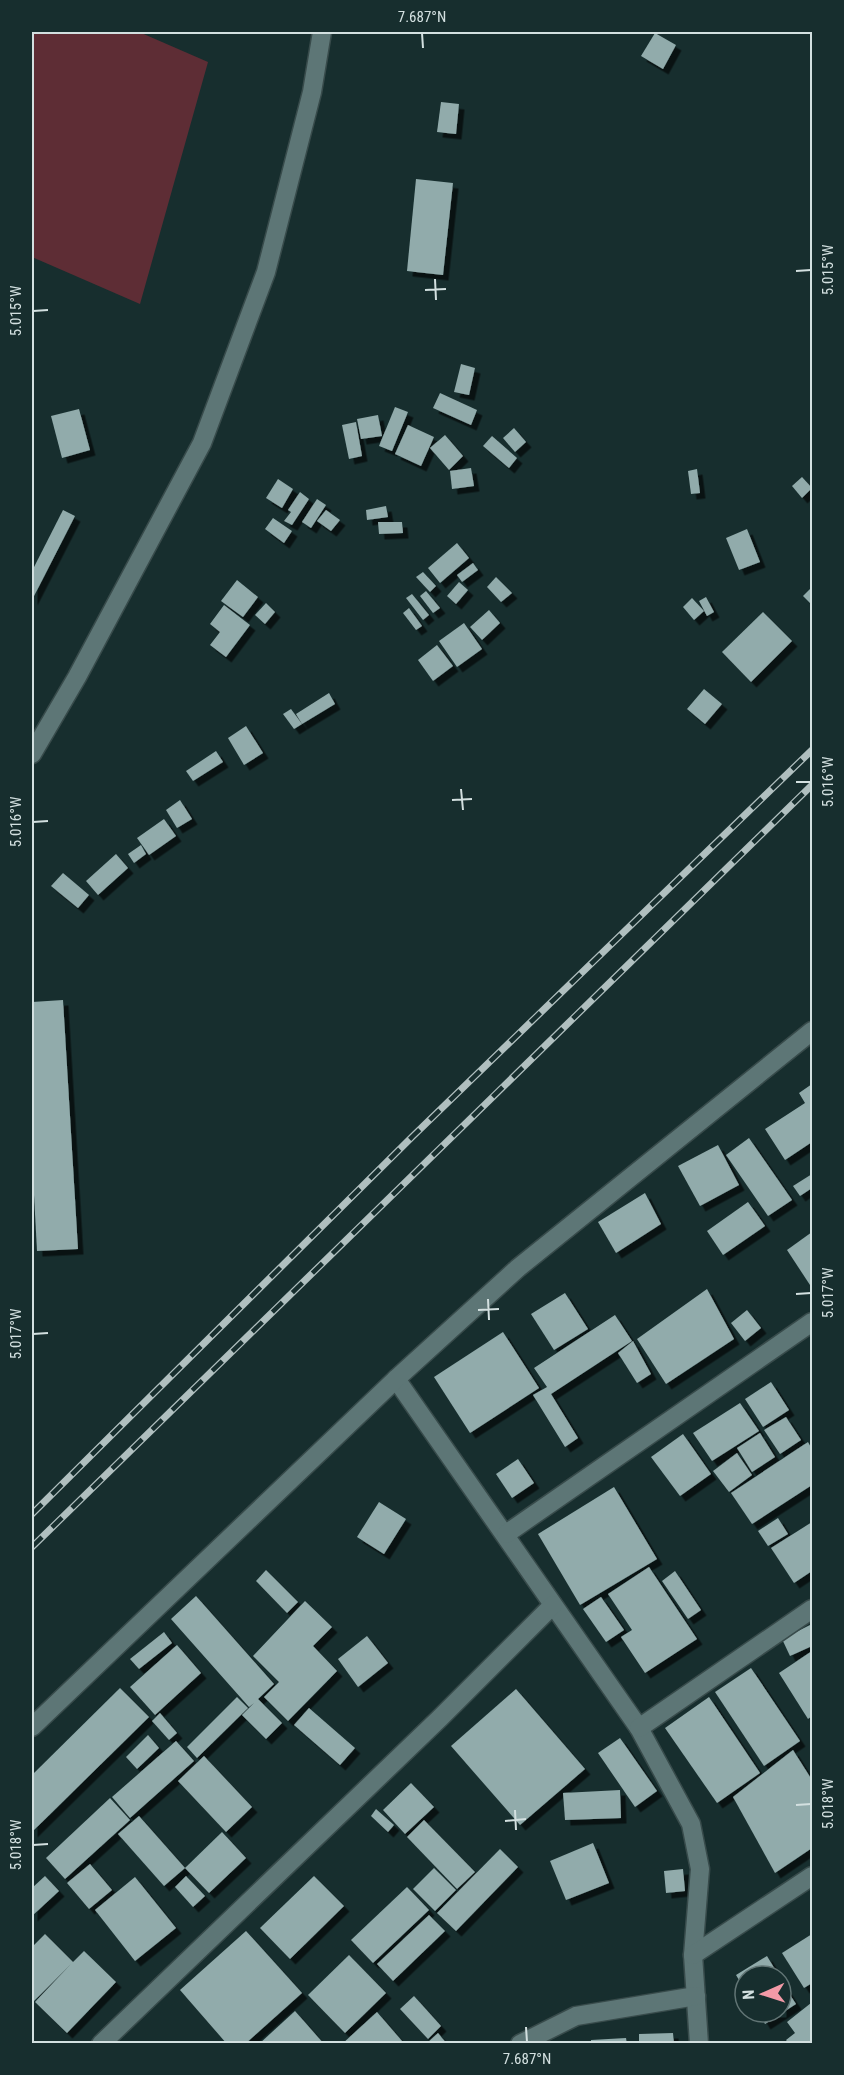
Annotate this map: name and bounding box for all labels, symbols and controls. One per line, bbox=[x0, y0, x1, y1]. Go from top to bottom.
text: 7.687°N bbox=[398, 8, 446, 26]
text: 5.015°W bbox=[819, 244, 837, 295]
text: 5.015°W bbox=[7, 285, 25, 336]
text: 5.016°W bbox=[819, 756, 837, 807]
text: 5.016°W bbox=[7, 796, 25, 847]
text: 5.017°W bbox=[819, 1267, 837, 1318]
text: 5.017°W bbox=[7, 1308, 25, 1359]
text: 5.018°W bbox=[819, 1778, 837, 1829]
text: 5.018°W bbox=[7, 1819, 25, 1870]
north arrow bbox=[733, 1964, 793, 2024]
text: N bbox=[739, 1989, 758, 2000]
text: 7.687°N bbox=[503, 2050, 551, 2068]

